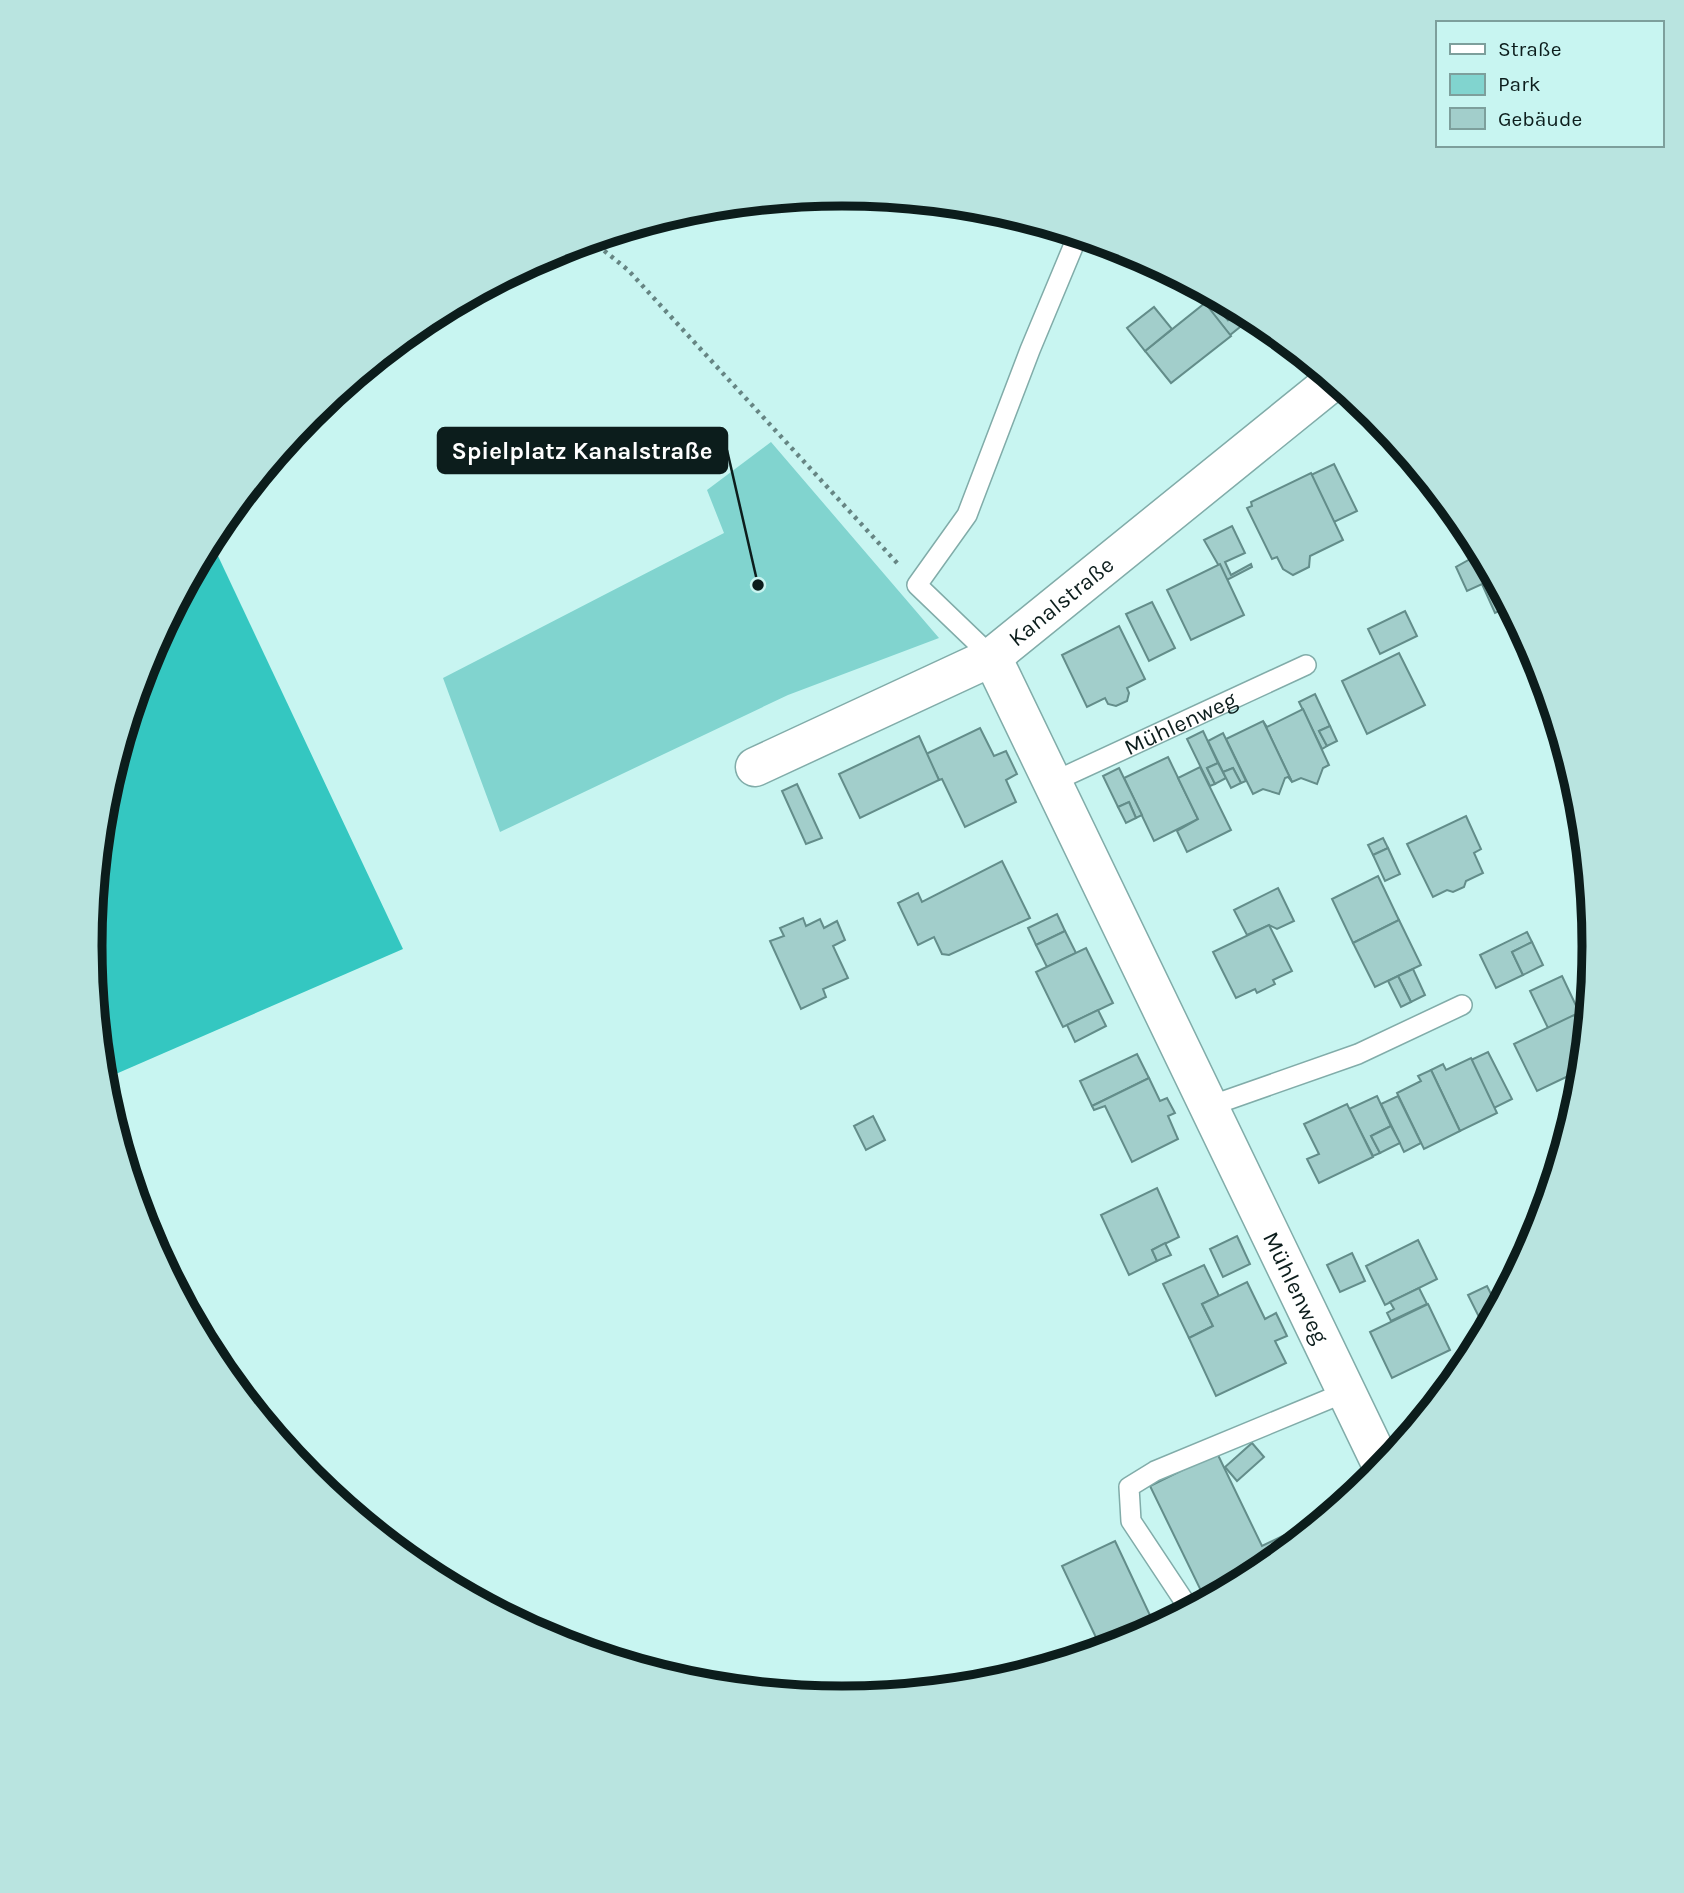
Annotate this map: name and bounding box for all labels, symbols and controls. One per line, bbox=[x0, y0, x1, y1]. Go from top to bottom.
legend bbox=[1436, 21, 1663, 147]
text: Straße bbox=[1498, 37, 1561, 61]
text: Park bbox=[1498, 72, 1541, 96]
text: Gebäude bbox=[1498, 107, 1582, 131]
callout: Spielplatz Kanalstraße bbox=[438, 428, 727, 473]
text: Spielplatz Kanalstraße bbox=[451, 437, 713, 465]
street label: Kanalstraße bbox=[1003, 551, 1119, 652]
street label: Mühlenweg bbox=[1120, 685, 1241, 761]
street label: Mühlenweg bbox=[1258, 1227, 1334, 1348]

